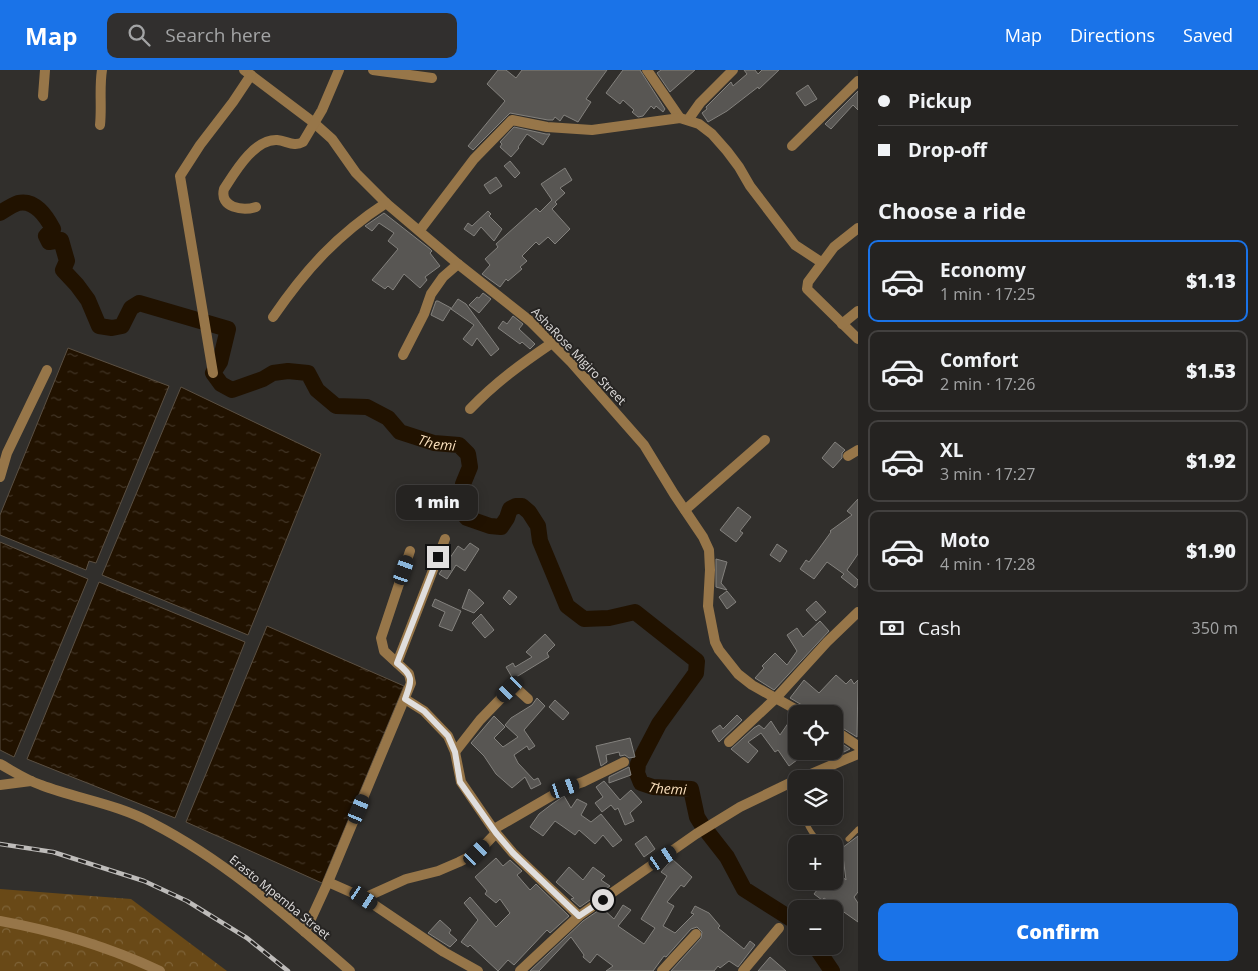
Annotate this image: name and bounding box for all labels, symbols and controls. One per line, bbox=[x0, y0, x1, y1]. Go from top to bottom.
search box bbox=[107, 13, 457, 58]
text: Map bbox=[25, 19, 77, 52]
icon: search bbox=[125, 21, 153, 49]
text: Search here bbox=[165, 22, 271, 48]
text: Map bbox=[1005, 23, 1042, 47]
text: Directions bbox=[1070, 23, 1155, 47]
text: Saved bbox=[1183, 23, 1233, 47]
text: Pickup bbox=[908, 88, 972, 114]
text: Drop-off bbox=[908, 137, 987, 163]
text: Choose a ride bbox=[878, 195, 1026, 225]
text: Economy bbox=[940, 257, 1026, 283]
icon: car bbox=[880, 259, 925, 304]
text: $1.13 bbox=[1186, 268, 1236, 294]
text: 1 min · 17:25 bbox=[940, 283, 1035, 305]
street label: AshaRose Migiro Street bbox=[528, 303, 630, 409]
text: Comfort bbox=[940, 347, 1019, 373]
icon: car bbox=[880, 349, 925, 394]
text: $1.53 bbox=[1186, 358, 1236, 384]
text: 2 min · 17:26 bbox=[940, 373, 1035, 395]
water label: Themi bbox=[416, 429, 457, 454]
text: XL bbox=[940, 437, 963, 463]
icon: car bbox=[880, 439, 925, 484]
text: $1.92 bbox=[1186, 448, 1236, 474]
text: 3 min · 17:27 bbox=[940, 463, 1035, 485]
callout: 1 min bbox=[397, 484, 479, 520]
text: 1 min bbox=[414, 491, 460, 513]
text: Moto bbox=[940, 527, 990, 553]
icon: car bbox=[880, 529, 925, 574]
text: $1.90 bbox=[1186, 538, 1236, 564]
route end bbox=[427, 546, 449, 568]
car bbox=[392, 553, 415, 587]
text: 4 min · 17:28 bbox=[940, 553, 1035, 575]
icon: cash bbox=[878, 614, 906, 642]
text: Cash bbox=[918, 615, 961, 641]
text: 350 m bbox=[1192, 617, 1238, 639]
car bbox=[494, 673, 525, 705]
map controls bbox=[788, 705, 843, 955]
button: locate bbox=[788, 705, 843, 760]
button: layers bbox=[788, 770, 843, 825]
car bbox=[548, 776, 581, 800]
water label: Themi bbox=[646, 777, 688, 798]
car bbox=[346, 792, 371, 826]
button: + bbox=[788, 835, 843, 890]
car bbox=[461, 837, 492, 869]
car bbox=[646, 843, 679, 873]
street label: Erasto Mpemba Street bbox=[226, 851, 334, 943]
car bbox=[347, 883, 380, 913]
route start bbox=[592, 889, 614, 911]
button: − bbox=[788, 900, 843, 955]
button: Confirm bbox=[878, 903, 1238, 961]

